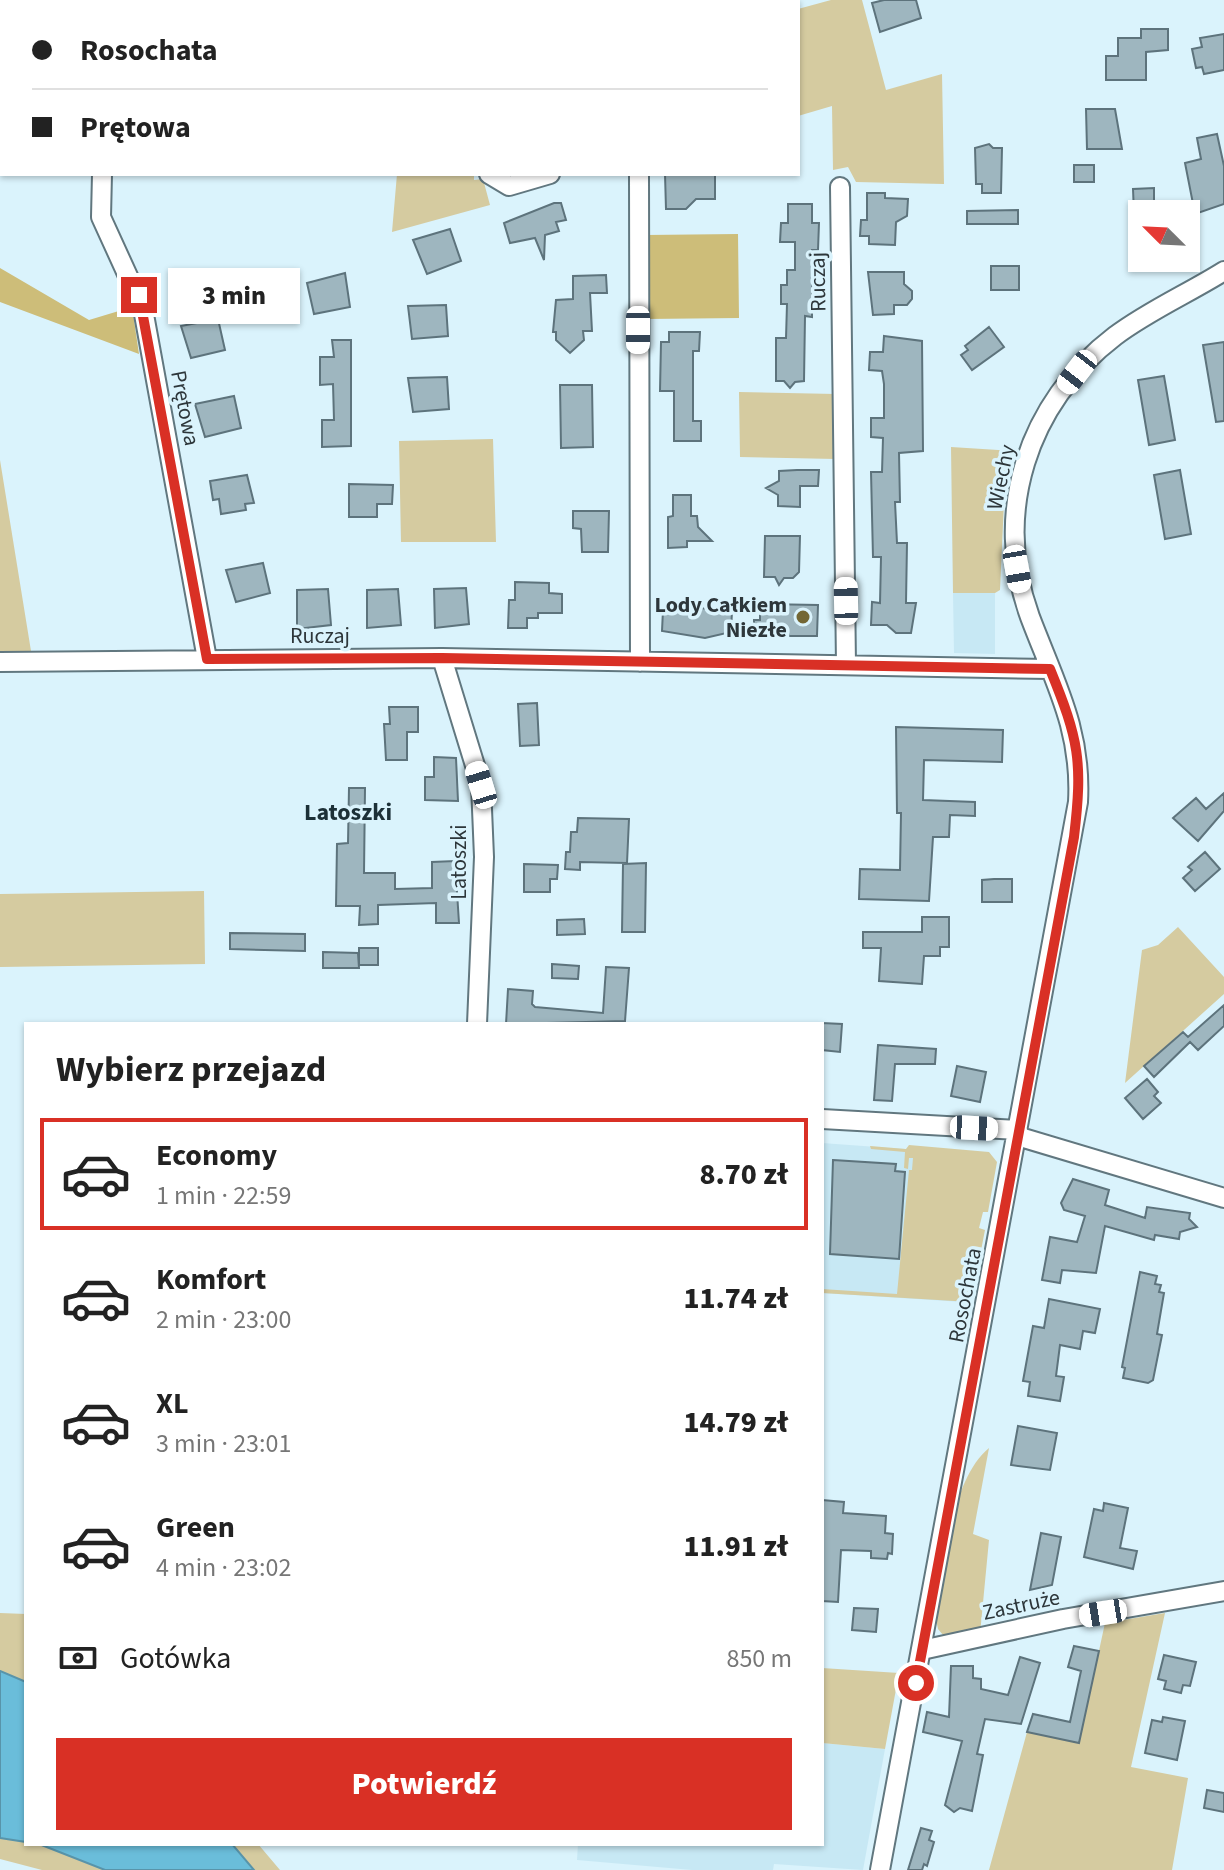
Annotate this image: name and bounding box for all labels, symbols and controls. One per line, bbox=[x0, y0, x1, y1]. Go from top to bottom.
text: Rosochata bbox=[80, 29, 218, 72]
text: Prętowa bbox=[80, 106, 191, 149]
north arrow bbox=[1128, 200, 1200, 272]
map controls bbox=[1128, 200, 1200, 272]
street label: Ruczaj bbox=[801, 252, 835, 312]
callout: 3 min bbox=[167, 267, 299, 323]
route end bbox=[121, 277, 157, 313]
text: 3 min bbox=[202, 277, 266, 314]
car bbox=[626, 306, 650, 354]
car bbox=[1053, 346, 1101, 398]
street label: Prętowa bbox=[162, 368, 208, 449]
street label: Wiechy bbox=[978, 441, 1024, 513]
car bbox=[1001, 543, 1033, 595]
car bbox=[834, 577, 858, 625]
place label: Lody Całkiem Niezłe bbox=[655, 589, 787, 646]
marker: Lody Całkiem Niezłe bbox=[794, 608, 812, 626]
street label: Ruczaj bbox=[290, 620, 350, 652]
car bbox=[463, 759, 499, 811]
district label: Latoszki bbox=[304, 795, 392, 830]
street label: Latoszki bbox=[443, 824, 475, 900]
text: Wybierz przejazd bbox=[56, 1044, 326, 1095]
car bbox=[949, 1115, 999, 1141]
text: Economy bbox=[156, 1134, 277, 1177]
icon: car bbox=[60, 1138, 132, 1210]
text: 8.70 zł bbox=[700, 1153, 788, 1196]
text: 1 min · 22:59 bbox=[156, 1177, 291, 1214]
street label: Rosochata bbox=[940, 1245, 990, 1345]
text: Komfort bbox=[156, 1258, 266, 1301]
icon: car bbox=[60, 1262, 132, 1334]
text: 11.74 zł bbox=[684, 1277, 788, 1320]
text: 2 min · 23:00 bbox=[156, 1301, 291, 1338]
text: XL bbox=[156, 1382, 189, 1425]
icon: car bbox=[60, 1386, 132, 1458]
text: 14.79 zł bbox=[684, 1401, 788, 1444]
text: 3 min · 23:01 bbox=[156, 1425, 291, 1462]
text: Green bbox=[156, 1506, 235, 1549]
icon: car bbox=[60, 1510, 132, 1582]
text: 11.91 zł bbox=[684, 1525, 788, 1568]
text: 4 min · 23:02 bbox=[156, 1549, 291, 1586]
street label: Zastruże bbox=[980, 1581, 1063, 1629]
car bbox=[1077, 1597, 1129, 1629]
icon: cash bbox=[56, 1636, 100, 1680]
text: Gotówka bbox=[120, 1637, 231, 1680]
text: 850 m bbox=[726, 1640, 792, 1677]
route start bbox=[898, 1665, 934, 1701]
button: Potwierdź bbox=[56, 1738, 792, 1830]

